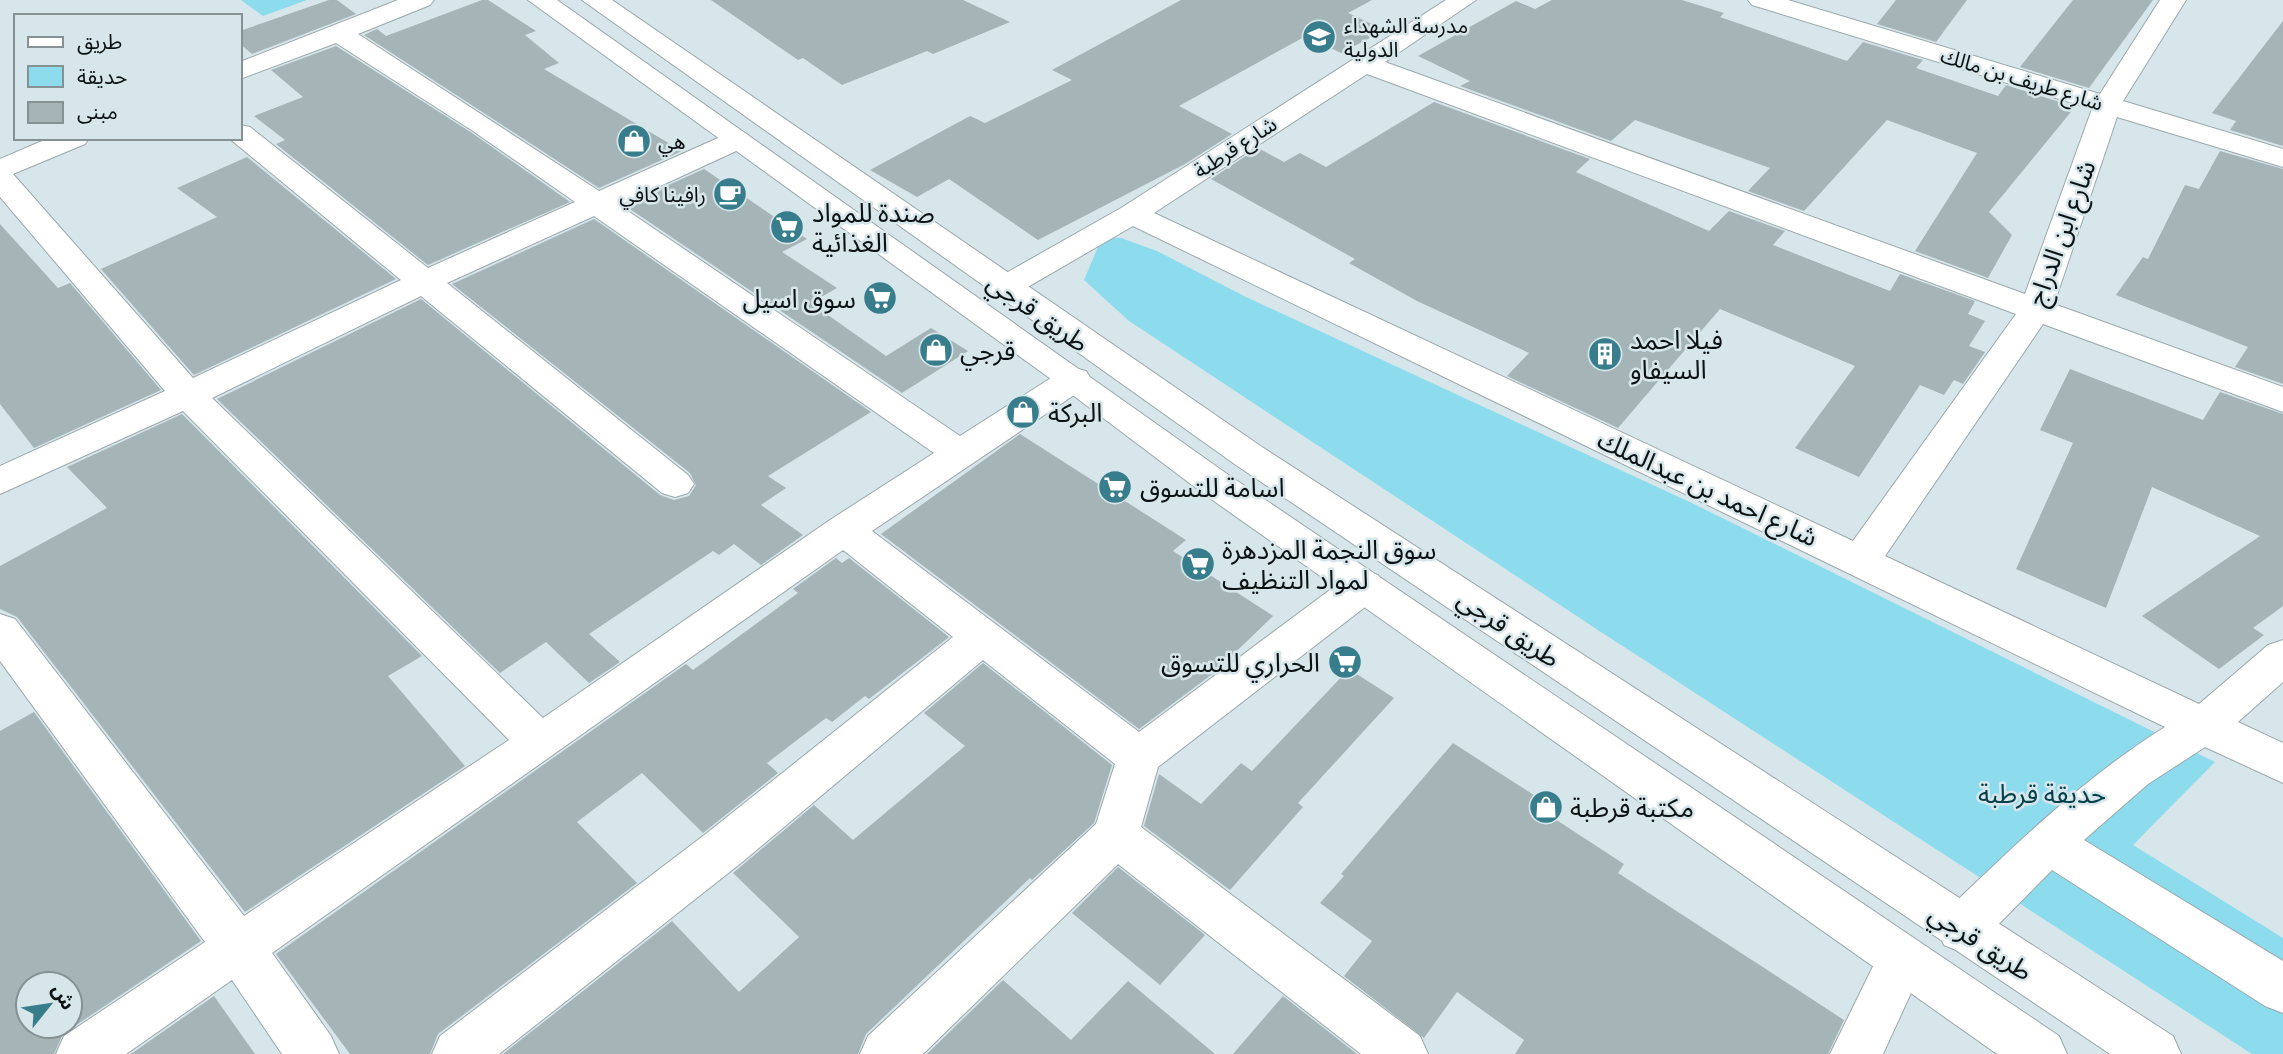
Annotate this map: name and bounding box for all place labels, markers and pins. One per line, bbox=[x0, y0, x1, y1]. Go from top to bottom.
place label: مدرسة الشهداء الدولية bbox=[1344, 12, 1468, 63]
school or university icon: مدرسة الشهداء الدولية bbox=[1300, 18, 1338, 56]
shop icon: هي bbox=[615, 122, 653, 160]
place label: هي bbox=[658, 128, 686, 157]
cafe icon: رافينا كافي bbox=[711, 175, 749, 213]
place label: رافينا كافي bbox=[619, 181, 706, 210]
place label: صندة للمواد الغذائية bbox=[812, 196, 935, 259]
supermarket icon: صندة للمواد الغذائية bbox=[768, 208, 806, 246]
supermarket icon: سوق اسيل bbox=[861, 279, 899, 317]
place label: سوق اسيل bbox=[742, 282, 856, 315]
place label: فيلا احمد السيفاو bbox=[1630, 323, 1723, 386]
shop icon: قرجي bbox=[917, 331, 955, 369]
place label: قرجي bbox=[960, 334, 1015, 366]
building icon: فيلا احمد السيفاو bbox=[1586, 335, 1624, 373]
shop icon: البركة bbox=[1004, 393, 1042, 431]
place label: البركة bbox=[1048, 396, 1102, 429]
supermarket icon: اسامة للتسوق bbox=[1096, 468, 1134, 506]
place label: اسامة للتسوق bbox=[1140, 471, 1285, 504]
place label: سوق النجمة المزدهرة لمواد التنظيف bbox=[1222, 533, 1437, 596]
supermarket icon: سوق النجمة المزدهرة لمواد التنظيف bbox=[1179, 545, 1217, 583]
supermarket icon: الحراري للتسوق bbox=[1326, 643, 1364, 681]
place label: الحراري للتسوق bbox=[1161, 646, 1320, 683]
shop icon: مكتبة قرطبة bbox=[1527, 788, 1565, 826]
place label: مكتبة قرطبة bbox=[1570, 791, 1694, 824]

